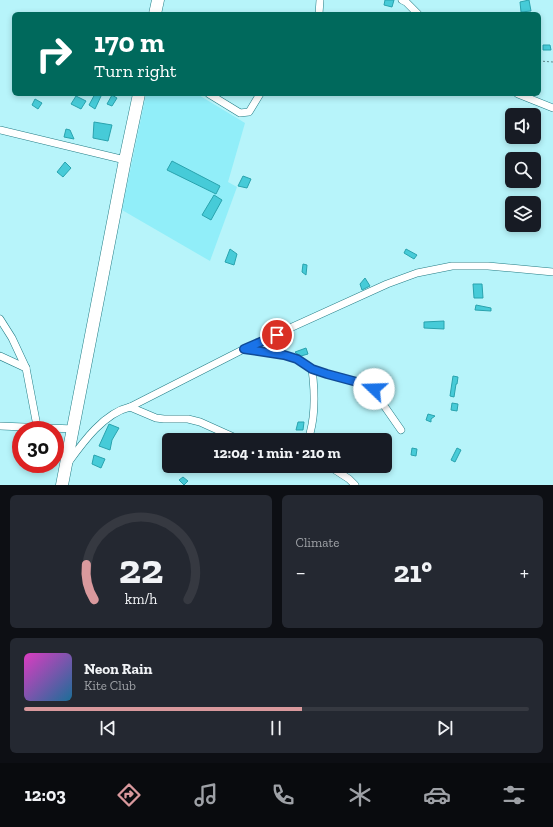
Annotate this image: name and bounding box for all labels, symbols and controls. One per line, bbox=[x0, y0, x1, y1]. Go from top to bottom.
text: 170 m bbox=[94, 26, 165, 59]
icon: right bbox=[28, 28, 80, 80]
text: Turn right bbox=[94, 60, 176, 82]
map controls bbox=[505, 108, 541, 232]
button: sound bbox=[505, 108, 541, 144]
button: search bbox=[505, 152, 541, 188]
button: layers bbox=[505, 196, 541, 232]
pin bbox=[260, 318, 294, 352]
icon: arrive bbox=[266, 324, 288, 346]
position arrow bbox=[353, 368, 395, 410]
speed limit sign: 30 bbox=[12, 421, 64, 473]
text: 12:04 · 1 min · 210 m bbox=[213, 444, 341, 462]
text: Climate bbox=[296, 535, 339, 550]
text: 22 bbox=[118, 543, 163, 593]
text: 21° bbox=[393, 554, 432, 590]
text: − bbox=[296, 559, 306, 586]
text: + bbox=[520, 559, 529, 586]
text: km/h bbox=[124, 590, 157, 607]
text: Neon Rain bbox=[84, 660, 152, 678]
text: Kite Club bbox=[84, 678, 136, 693]
icon: previous bbox=[97, 717, 119, 739]
icon: pause bbox=[265, 717, 287, 739]
icon: next bbox=[434, 717, 456, 739]
icon: directions bbox=[115, 781, 143, 809]
icon: music bbox=[192, 781, 220, 809]
icon: phone bbox=[269, 781, 297, 809]
icon: climate bbox=[346, 781, 374, 809]
icon: car bbox=[423, 781, 451, 809]
icon: filters bbox=[500, 781, 528, 809]
text: 12:03 bbox=[25, 784, 66, 806]

